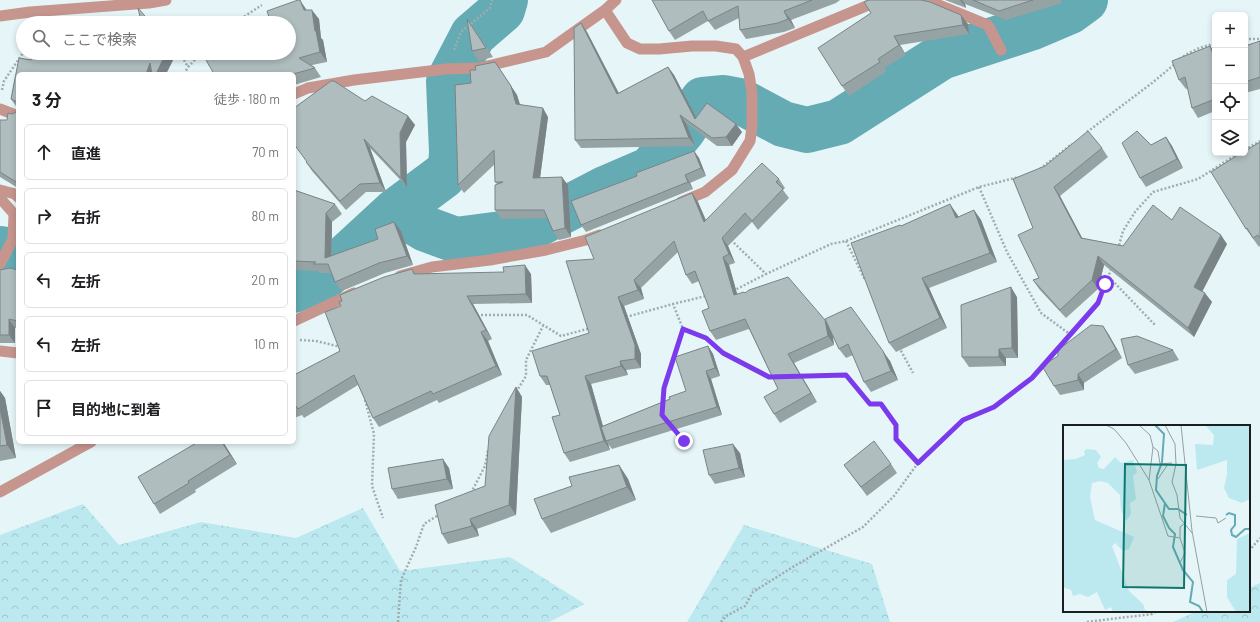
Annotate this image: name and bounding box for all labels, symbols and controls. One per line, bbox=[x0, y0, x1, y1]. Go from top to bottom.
map controls bbox=[1212, 12, 1248, 156]
button: + bbox=[1212, 12, 1248, 48]
search box bbox=[16, 16, 296, 60]
icon: search bbox=[30, 27, 52, 49]
text: ここで検索 bbox=[62, 30, 137, 48]
button: − bbox=[1212, 48, 1248, 84]
button: locate bbox=[1212, 84, 1248, 120]
text: 3 分 bbox=[32, 89, 62, 109]
text: 徒歩 · 180 m bbox=[214, 91, 280, 107]
button: layers bbox=[1212, 120, 1248, 156]
icon: ahead bbox=[33, 141, 55, 163]
text: 直進 bbox=[71, 144, 101, 162]
text: 70 m bbox=[252, 144, 279, 160]
icon: right bbox=[33, 205, 55, 227]
text: 右折 bbox=[71, 208, 101, 226]
text: 80 m bbox=[252, 208, 279, 224]
icon: left bbox=[33, 269, 55, 291]
text: 左折 bbox=[71, 272, 101, 290]
text: 20 m bbox=[251, 272, 279, 288]
route start bbox=[1096, 275, 1114, 293]
icon: left bbox=[33, 333, 55, 355]
text: 左折 bbox=[71, 336, 101, 354]
text: 10 m bbox=[254, 336, 279, 352]
icon: arrive bbox=[33, 397, 55, 419]
text: 目的地に到着 bbox=[71, 400, 161, 418]
inset map bbox=[1063, 425, 1250, 612]
route end bbox=[675, 432, 693, 450]

